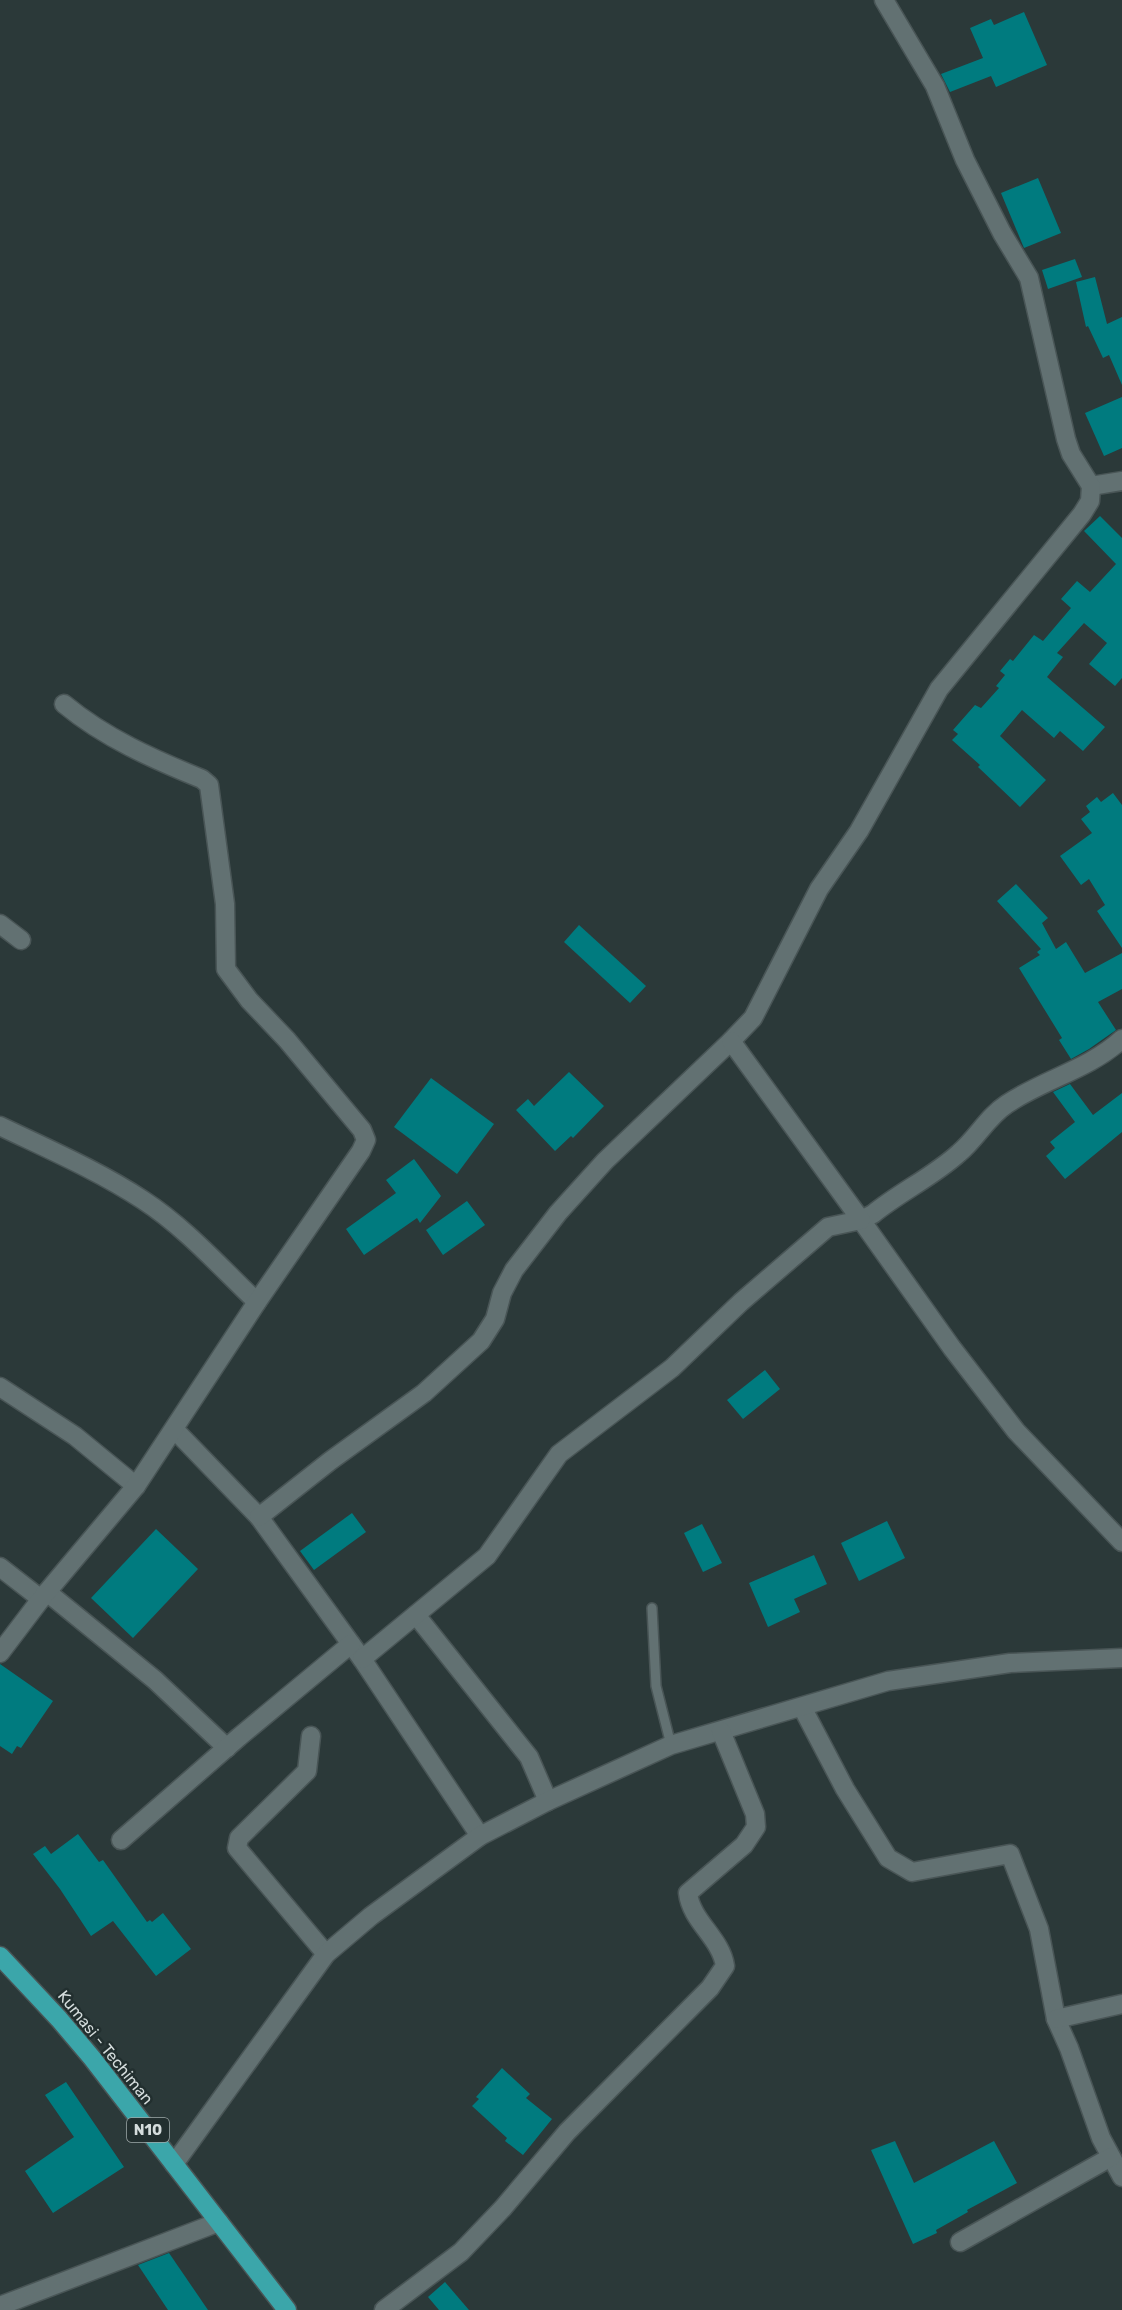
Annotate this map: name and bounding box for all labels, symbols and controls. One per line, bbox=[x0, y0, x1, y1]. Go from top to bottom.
street label: Kumasi - Techiman bbox=[54, 1987, 157, 2108]
road number: N10 bbox=[127, 2118, 169, 2142]

